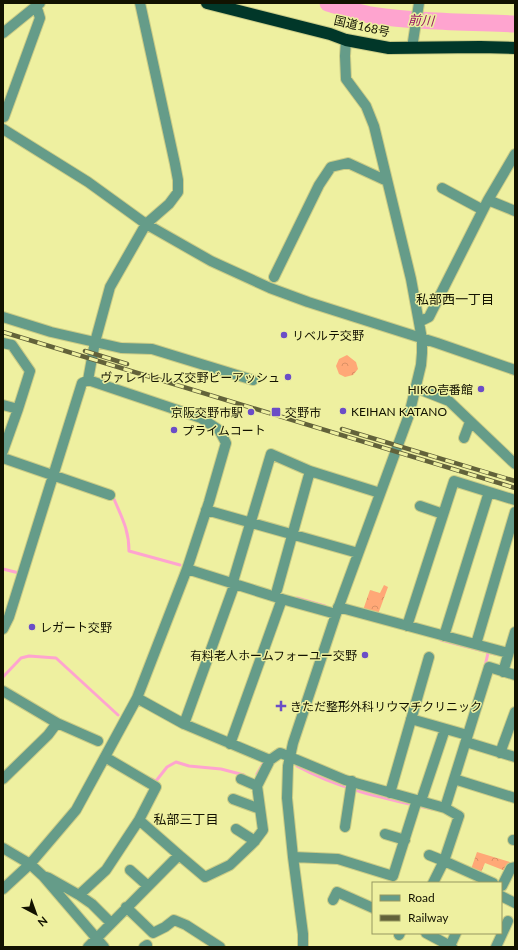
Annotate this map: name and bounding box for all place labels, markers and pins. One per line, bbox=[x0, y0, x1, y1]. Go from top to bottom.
place label: リベルテ交野 bbox=[292, 328, 364, 343]
marker: リベルテ交野 bbox=[279, 330, 289, 340]
place label: ヴァレイヒルズ交野ビーアッシュ bbox=[100, 370, 280, 385]
marker: ヴァレイヒルズ交野ビーアッシュ bbox=[283, 372, 293, 382]
place label: HIKO壱番館 bbox=[407, 382, 473, 397]
marker: HIKO壱番館 bbox=[476, 384, 486, 394]
place label: KEIHAN KATANO bbox=[351, 404, 448, 419]
place label: 京阪交野市駅 bbox=[171, 405, 243, 420]
place label: 交野市 bbox=[285, 405, 321, 420]
marker: 交野市 bbox=[270, 406, 282, 418]
marker: KEIHAN KATANO bbox=[338, 406, 348, 416]
marker: 京阪交野市駅 bbox=[246, 407, 256, 417]
place label: プライムコート bbox=[182, 423, 266, 438]
marker: プライムコート bbox=[169, 425, 179, 435]
place label: レガート交野 bbox=[40, 620, 112, 635]
marker: レガート交野 bbox=[27, 622, 37, 632]
place label: 有料老人ホームフォーユー交野 bbox=[190, 648, 357, 663]
marker: 有料老人ホームフォーユー交野 bbox=[360, 650, 370, 660]
place label: きただ整形外科リウマチクリニック bbox=[290, 699, 482, 714]
marker: きただ整形外科リウマチクリニック bbox=[275, 700, 287, 712]

